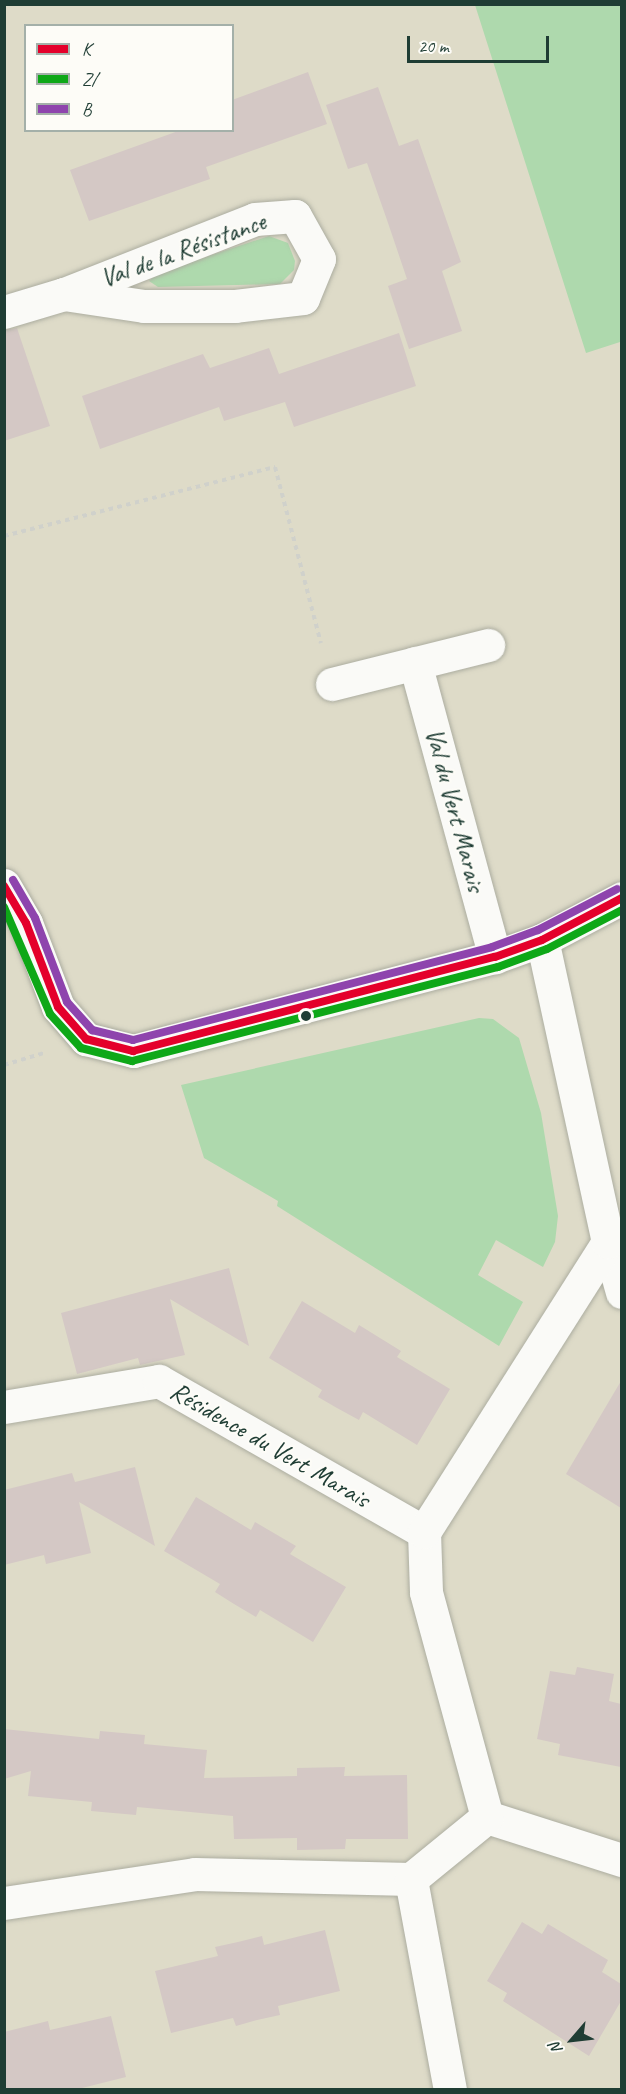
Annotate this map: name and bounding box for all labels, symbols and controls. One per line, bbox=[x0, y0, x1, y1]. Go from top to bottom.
legend bbox=[24, 24, 234, 132]
scale bar bbox=[410, 24, 552, 62]
text: 20 m bbox=[418, 35, 449, 57]
text: K bbox=[82, 38, 91, 60]
text: Z/ bbox=[82, 68, 97, 90]
text: B bbox=[82, 98, 91, 120]
street label: Val de la Résistance bbox=[96, 206, 270, 294]
street label: Val du Vert Marais bbox=[418, 725, 492, 895]
unlabelled marker bbox=[300, 1010, 312, 1022]
street label: Résidence du Vert Marais bbox=[165, 1375, 375, 1515]
north arrow bbox=[542, 2010, 602, 2070]
text: N bbox=[545, 2039, 567, 2058]

